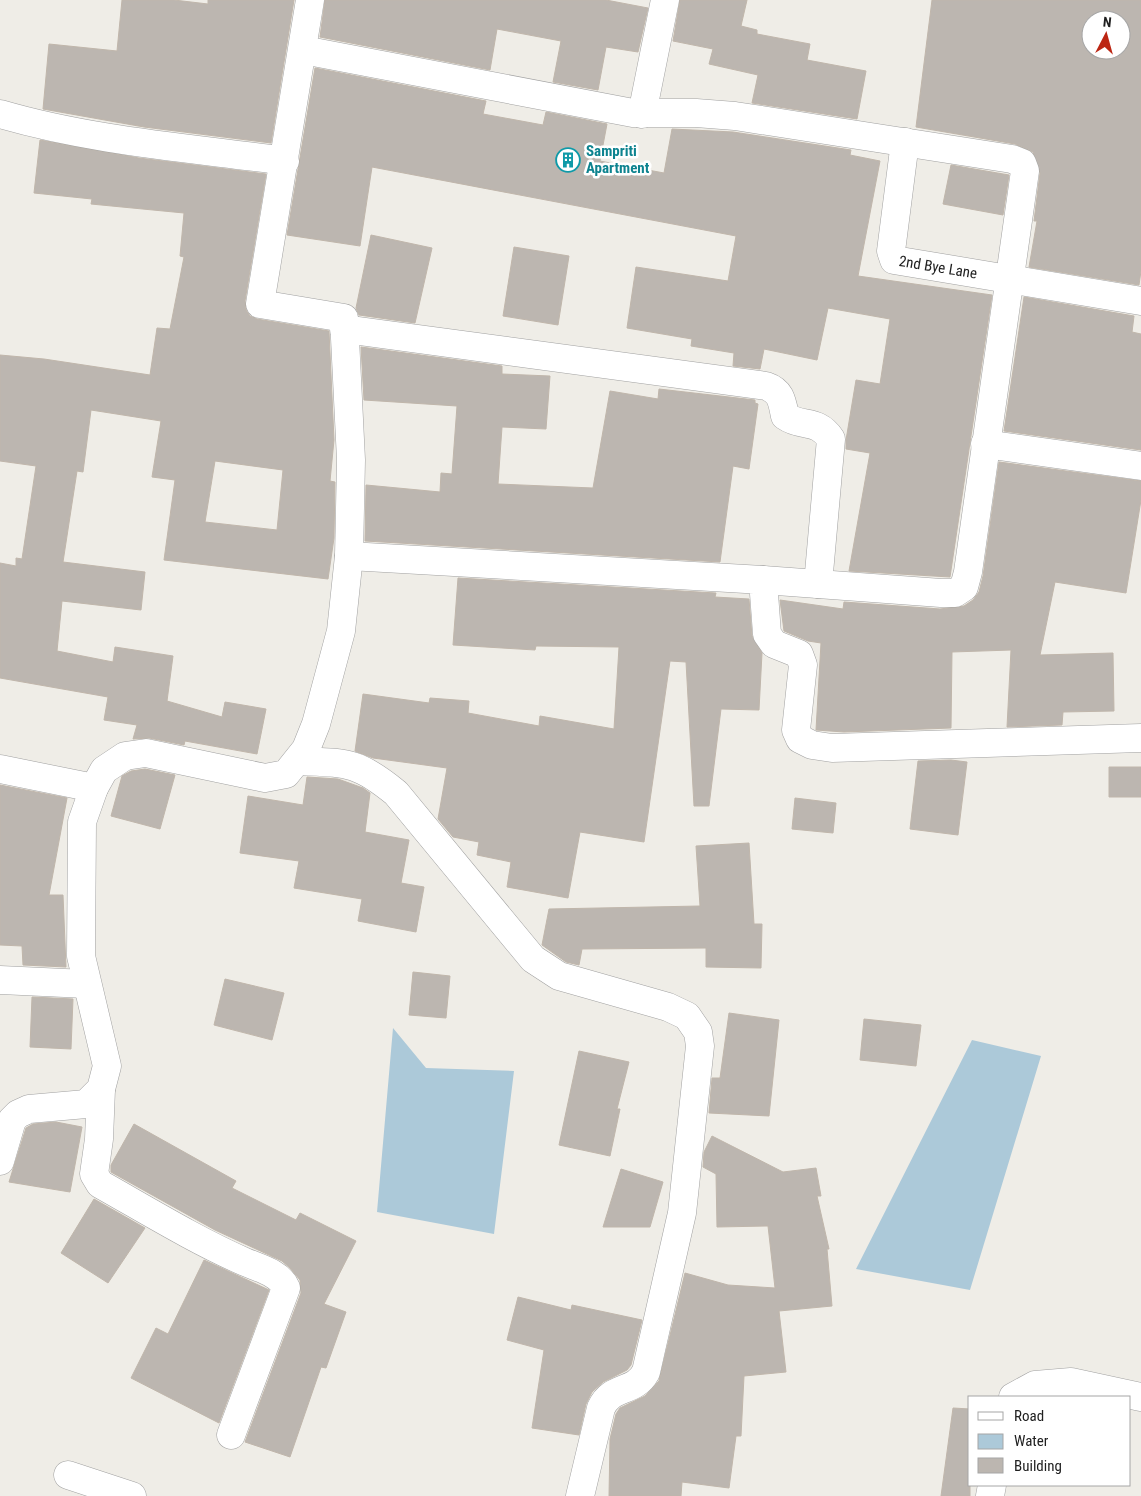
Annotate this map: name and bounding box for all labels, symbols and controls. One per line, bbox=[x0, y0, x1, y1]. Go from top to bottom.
north arrow bbox=[1081, 10, 1131, 60]
text: N bbox=[1102, 14, 1112, 30]
place label: Sampriti Apartment bbox=[586, 142, 650, 177]
building icon: Sampriti Apartment bbox=[555, 147, 581, 173]
street label: 2nd Bye Lane bbox=[898, 252, 978, 283]
legend bbox=[968, 1396, 1131, 1486]
text: Road bbox=[1014, 1407, 1044, 1425]
text: Water bbox=[1014, 1432, 1049, 1450]
text: Building bbox=[1014, 1457, 1062, 1475]

